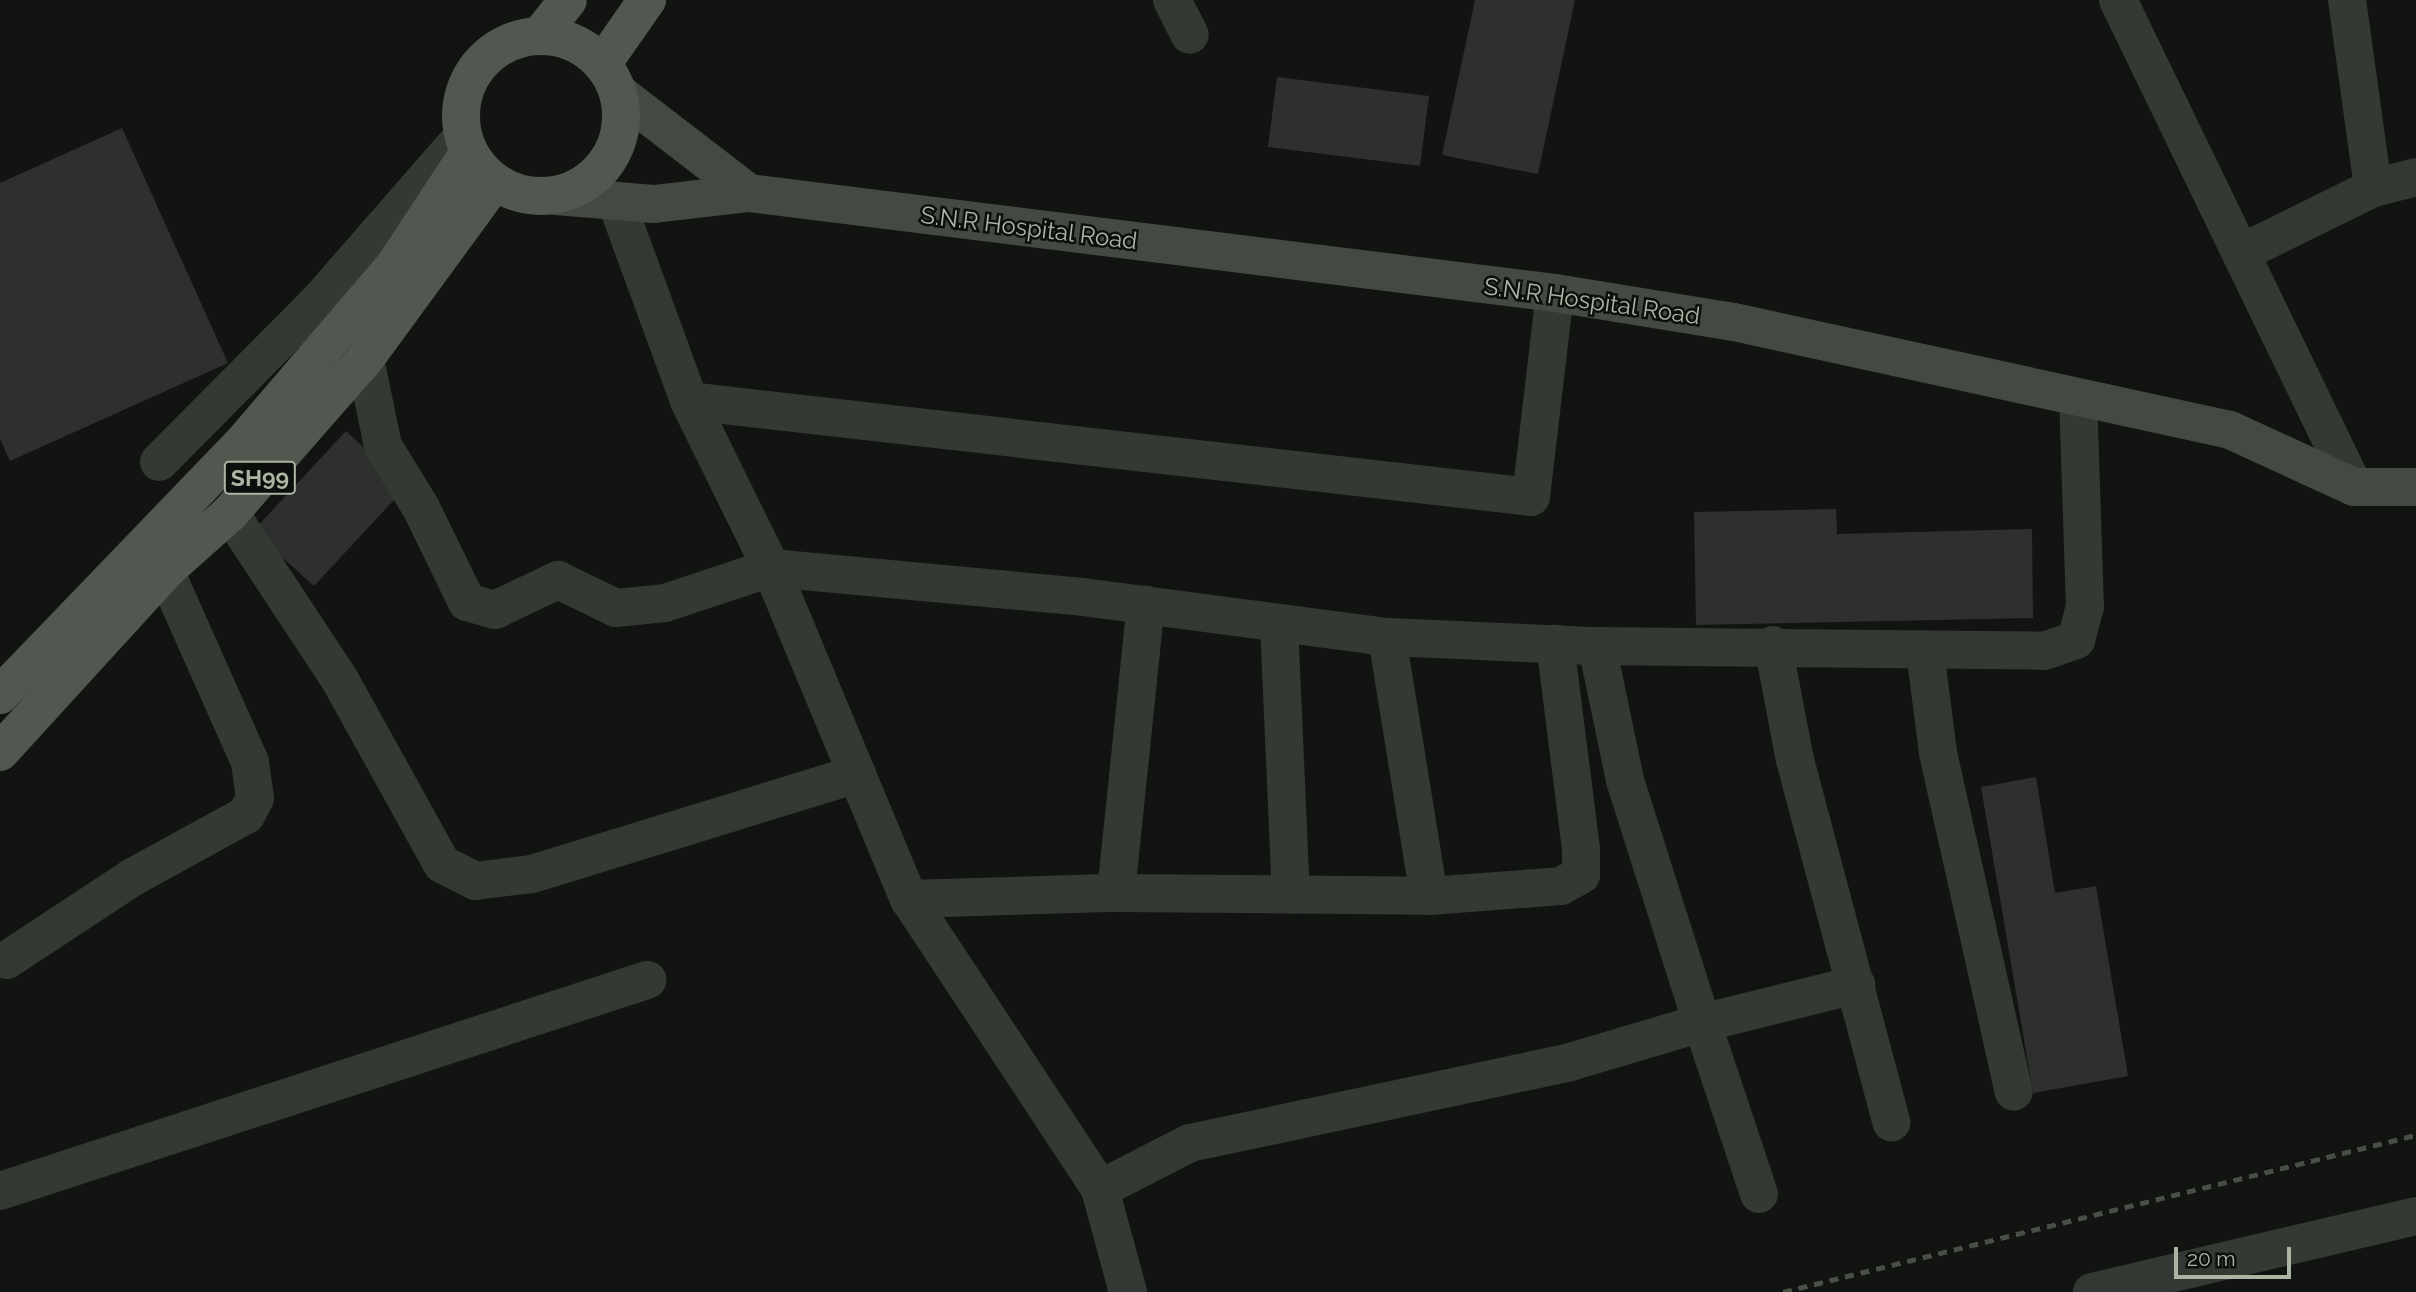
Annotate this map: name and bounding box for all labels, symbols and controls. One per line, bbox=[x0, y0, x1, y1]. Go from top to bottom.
street label: S.N.R Hospital Road bbox=[919, 200, 1139, 256]
street label: S.N.R Hospital Road bbox=[1482, 272, 1702, 330]
road number: SH99 bbox=[223, 458, 297, 498]
scale bar bbox=[2178, 1232, 2295, 1276]
text: 20 m bbox=[2187, 1246, 2235, 1271]

